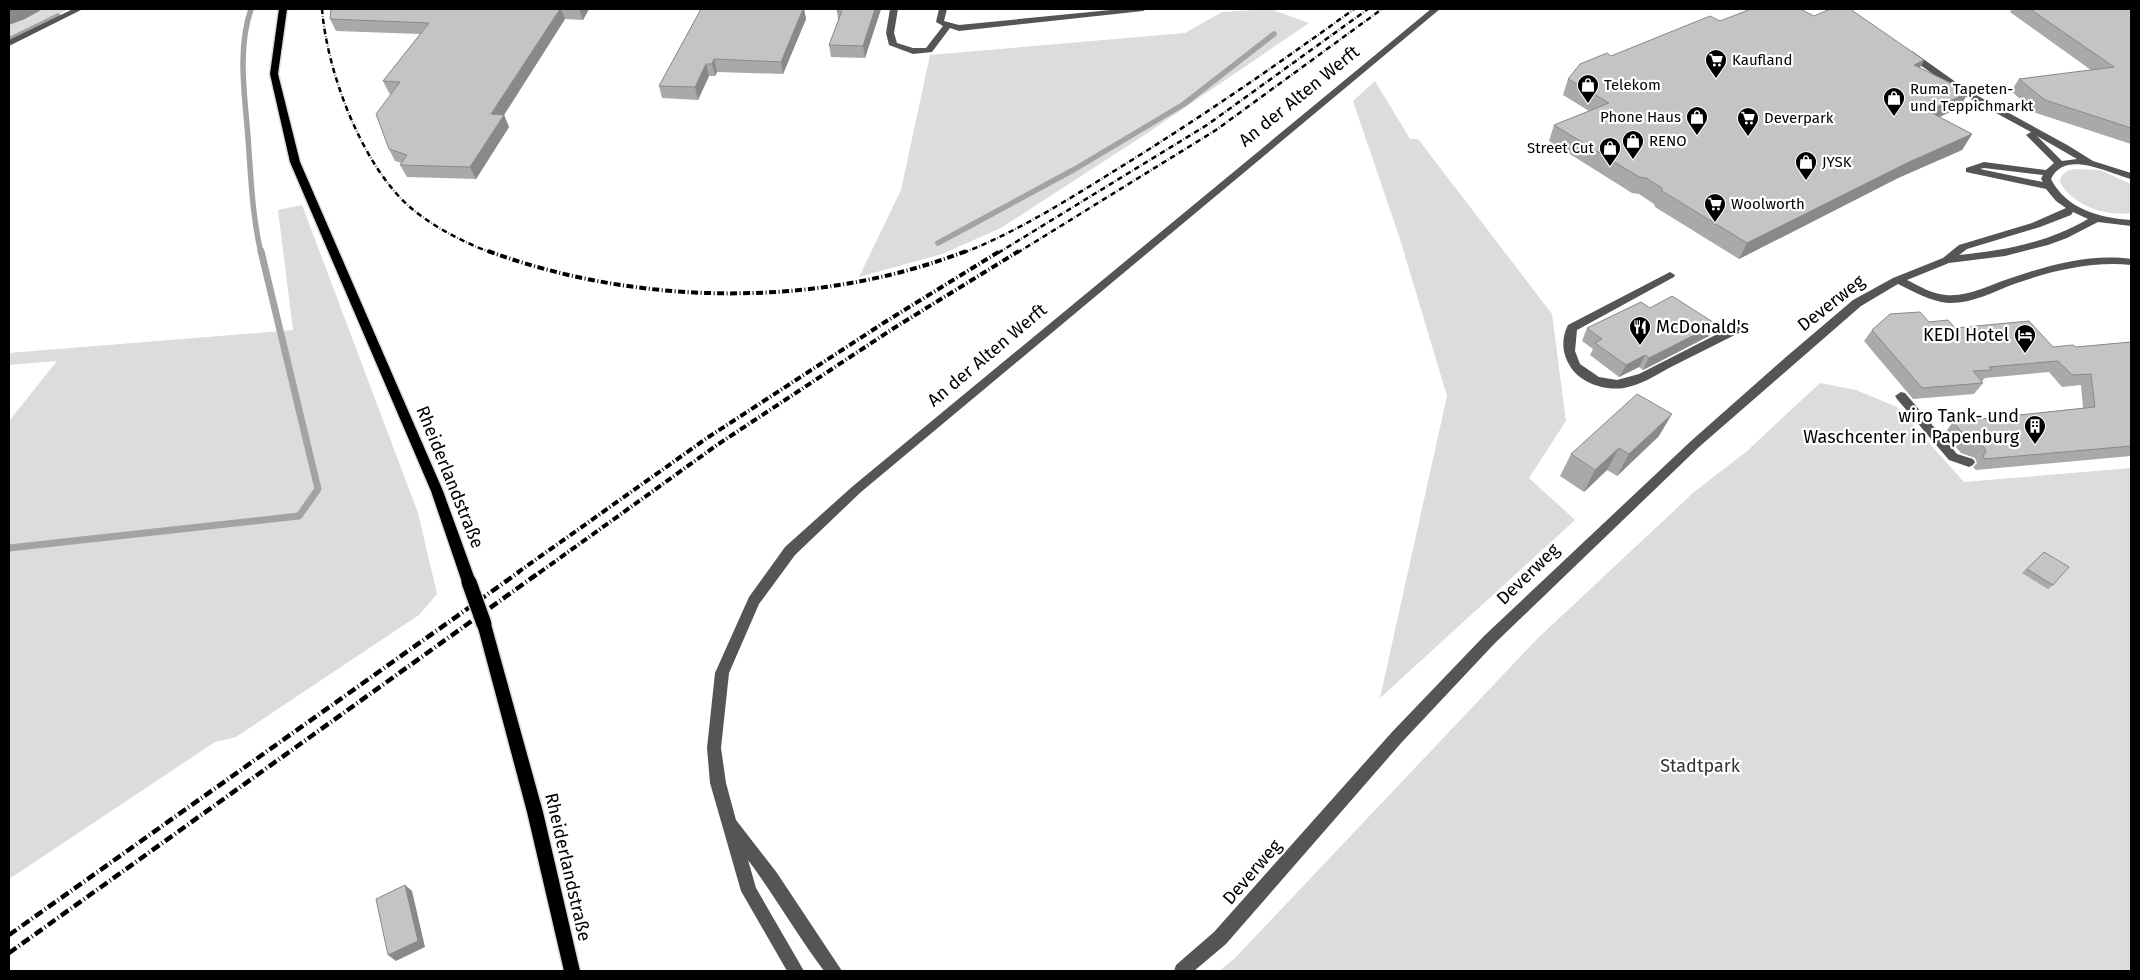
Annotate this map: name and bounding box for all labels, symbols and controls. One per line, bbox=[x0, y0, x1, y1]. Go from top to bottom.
street label: An der Alten Werft bbox=[1234, 40, 1364, 151]
supermarket icon: Kaufland bbox=[1704, 48, 1728, 79]
place label: Kaufland bbox=[1732, 51, 1792, 69]
shop icon: Telekom bbox=[1576, 73, 1600, 104]
place label: Telekom bbox=[1604, 76, 1661, 94]
place label: Ruma Tapeten- und Teppichmarkt bbox=[1910, 80, 2034, 115]
shop icon: Ruma Tapeten- und Teppichmarkt bbox=[1882, 86, 1906, 117]
shop icon: Phone Haus bbox=[1685, 105, 1709, 136]
supermarket icon: Deverpark bbox=[1736, 106, 1760, 137]
place label: Phone Haus bbox=[1600, 108, 1681, 126]
place label: Deverpark bbox=[1764, 109, 1834, 127]
shop icon: RENO bbox=[1621, 129, 1645, 160]
place label: RENO bbox=[1649, 132, 1687, 150]
shop icon: Street Cut bbox=[1598, 136, 1622, 167]
place label: Street Cut bbox=[1527, 139, 1595, 157]
shop icon: JYSK bbox=[1794, 150, 1818, 181]
place label: JYSK bbox=[1822, 153, 1852, 171]
supermarket icon: Woolworth bbox=[1703, 192, 1727, 223]
place label: Woolworth bbox=[1731, 195, 1805, 213]
street label: Deverweg bbox=[1793, 270, 1869, 336]
street label: An der Alten Werft bbox=[923, 298, 1051, 411]
restaurant icon: McDonald's bbox=[1628, 315, 1652, 346]
place label: McDonald's bbox=[1656, 316, 1749, 338]
hotel icon: KEDI Hotel bbox=[2013, 323, 2037, 354]
place label: KEDI Hotel bbox=[1923, 324, 2009, 346]
street label: Rheiderlandstraße bbox=[411, 403, 489, 551]
place label: wiro Tank- und Waschcenter in Papenburg bbox=[1803, 405, 2020, 448]
building icon: wiro Tank- und Waschcenter in Papenburg bbox=[2023, 414, 2047, 445]
street label: Deverweg bbox=[1492, 538, 1564, 609]
park label: Stadtpark bbox=[1660, 755, 1741, 777]
street label: Rheiderlandstraße bbox=[540, 791, 596, 943]
street label: Deverweg bbox=[1218, 835, 1287, 909]

